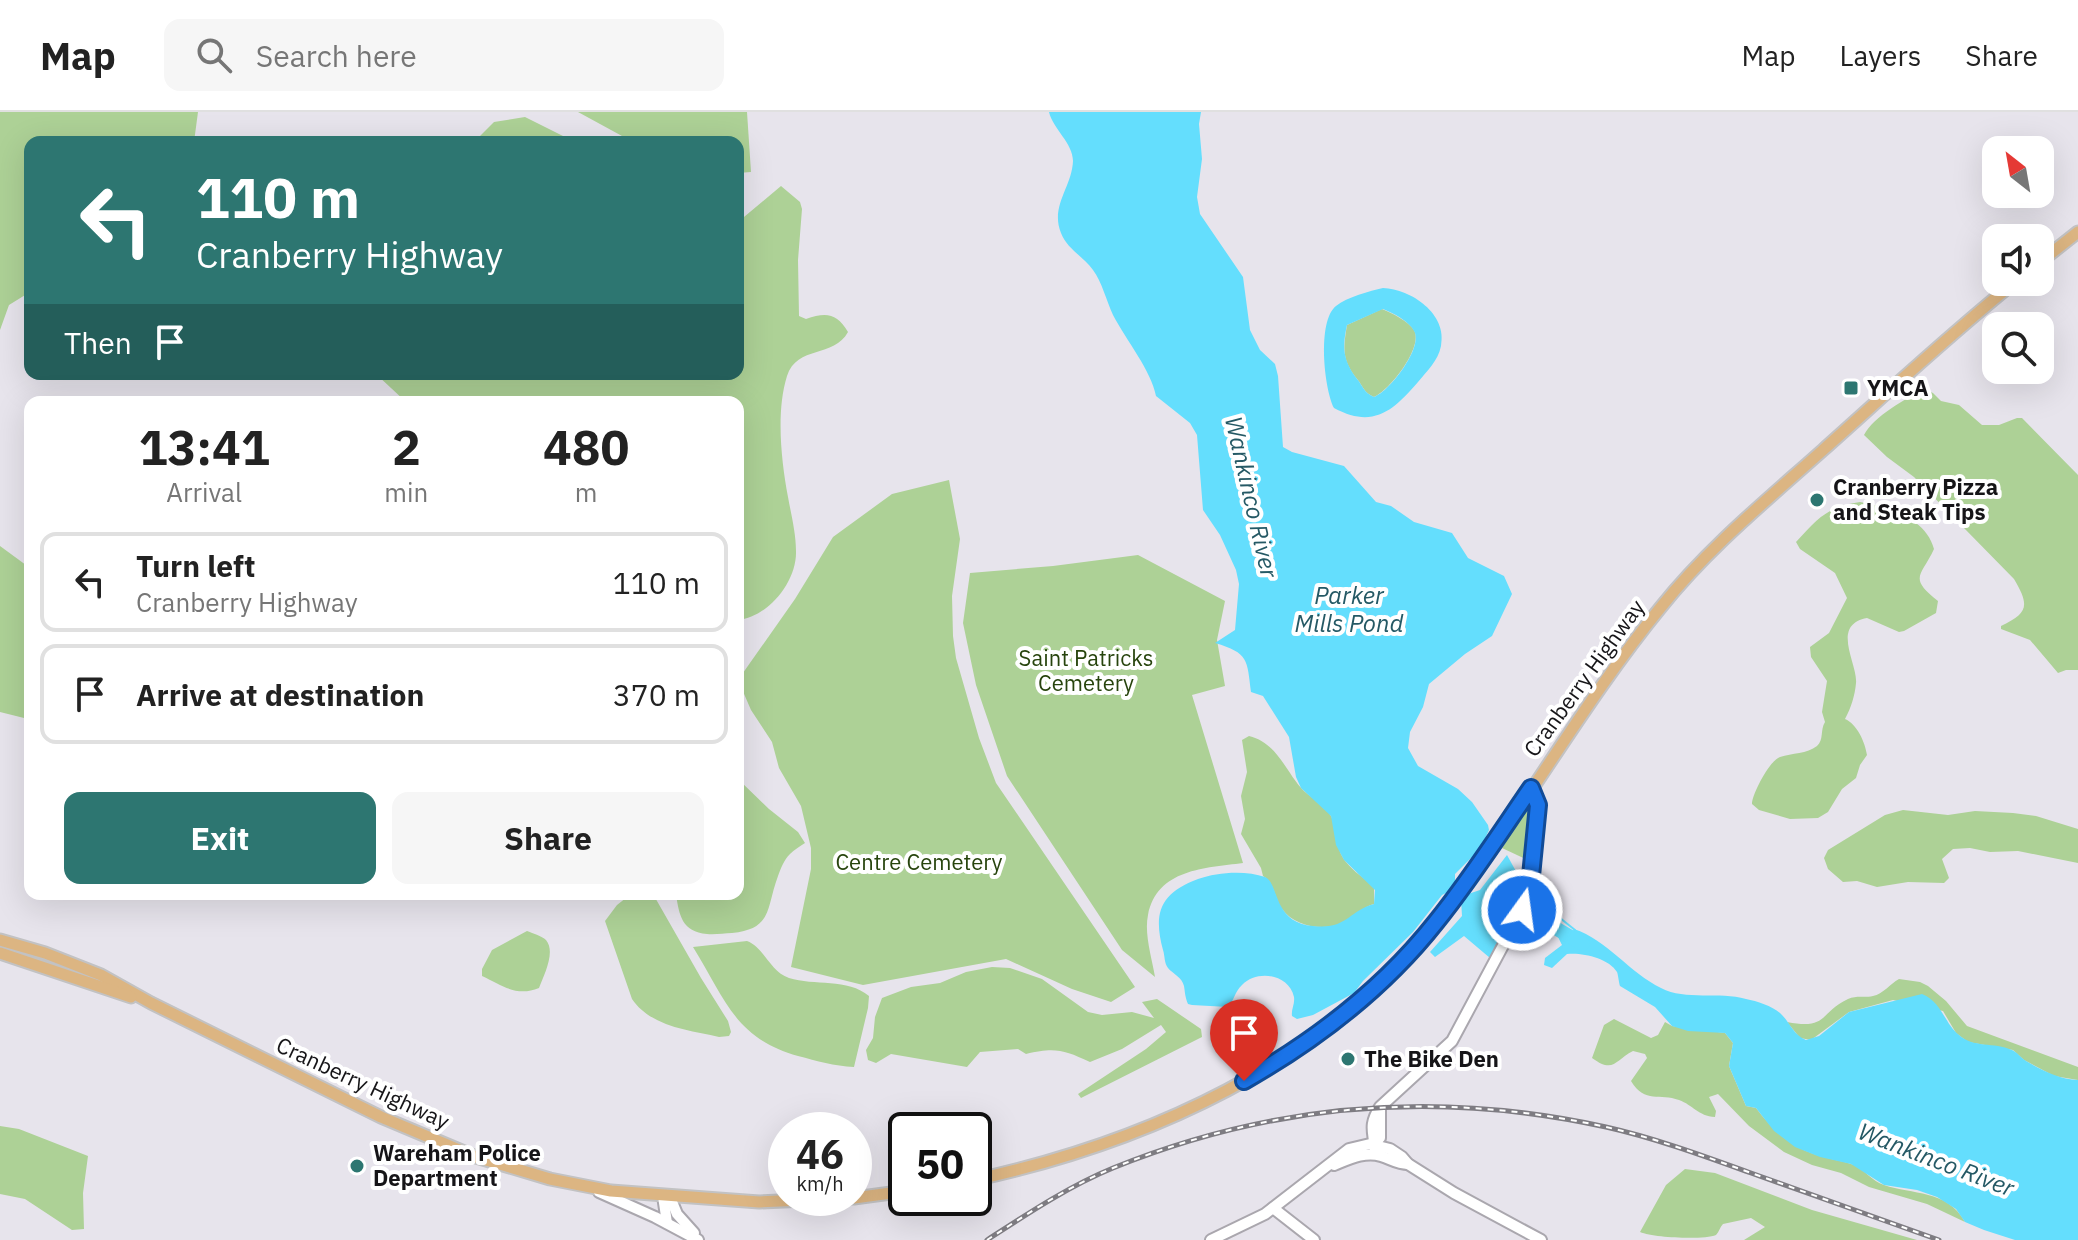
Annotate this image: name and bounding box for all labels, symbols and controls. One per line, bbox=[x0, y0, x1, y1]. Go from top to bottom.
search box bbox=[164, 19, 724, 91]
text: Map bbox=[40, 31, 116, 80]
icon: search bbox=[192, 33, 236, 77]
text: Search here bbox=[256, 36, 417, 75]
text: Map bbox=[1741, 37, 1795, 74]
text: Layers bbox=[1839, 37, 1921, 74]
text: Share bbox=[1965, 37, 2038, 74]
north arrow bbox=[1982, 136, 2054, 208]
map controls bbox=[1982, 136, 2054, 384]
text: 110 m bbox=[196, 161, 360, 233]
icon: left bbox=[64, 168, 168, 272]
button: sound bbox=[1982, 224, 2054, 296]
text: Cranberry Highway bbox=[196, 231, 503, 278]
button: search bbox=[1982, 312, 2054, 384]
icon: arrive bbox=[148, 320, 192, 364]
text: Then bbox=[64, 323, 132, 362]
place label: YMCA bbox=[1867, 373, 1929, 402]
marker: YMCA bbox=[1842, 379, 1860, 397]
water label: Wankinco River bbox=[1218, 413, 1286, 582]
text: 13:41 bbox=[139, 416, 270, 478]
text: 2 bbox=[392, 416, 421, 478]
text: 480 bbox=[543, 416, 629, 478]
place label: Cranberry Pizza and Steak Tips bbox=[1833, 472, 1998, 526]
text: Arrival bbox=[166, 475, 242, 509]
text: min bbox=[384, 475, 428, 509]
text: m bbox=[575, 475, 597, 509]
marker: Cranberry Pizza and Steak Tips bbox=[1808, 491, 1826, 509]
text: Turn left bbox=[136, 546, 255, 585]
icon: left bbox=[68, 560, 112, 604]
text: 110 m bbox=[613, 563, 700, 602]
water label: Parker Mills Pond bbox=[1294, 579, 1404, 639]
text: Cranberry Highway bbox=[136, 585, 358, 619]
street label: Cranberry Highway bbox=[1517, 593, 1650, 762]
park label: Saint Patricks Cemetery bbox=[1019, 643, 1153, 697]
icon: arrive bbox=[68, 672, 112, 716]
text: Arrive at destination bbox=[136, 675, 424, 714]
text: 370 m bbox=[613, 675, 700, 714]
button: Exit bbox=[64, 792, 376, 884]
button: Share bbox=[392, 792, 704, 884]
park label: Centre Cemetery bbox=[835, 847, 1003, 876]
position arrow bbox=[1480, 868, 1564, 952]
pin bbox=[1210, 999, 1278, 1081]
icon: arrive bbox=[1222, 1011, 1266, 1055]
street label: Cranberry Highway bbox=[272, 1030, 454, 1135]
place label: The Bike Den bbox=[1364, 1044, 1499, 1073]
marker: The Bike Den bbox=[1339, 1050, 1357, 1068]
speed limit sign: 50 bbox=[888, 1112, 992, 1216]
water label: Wankinco River bbox=[1854, 1115, 2020, 1204]
text: 46 bbox=[796, 1128, 844, 1180]
place label: Wareham Police Department bbox=[373, 1138, 541, 1192]
marker: Wareham Police Department bbox=[348, 1157, 366, 1175]
text: km/h bbox=[796, 1170, 844, 1197]

